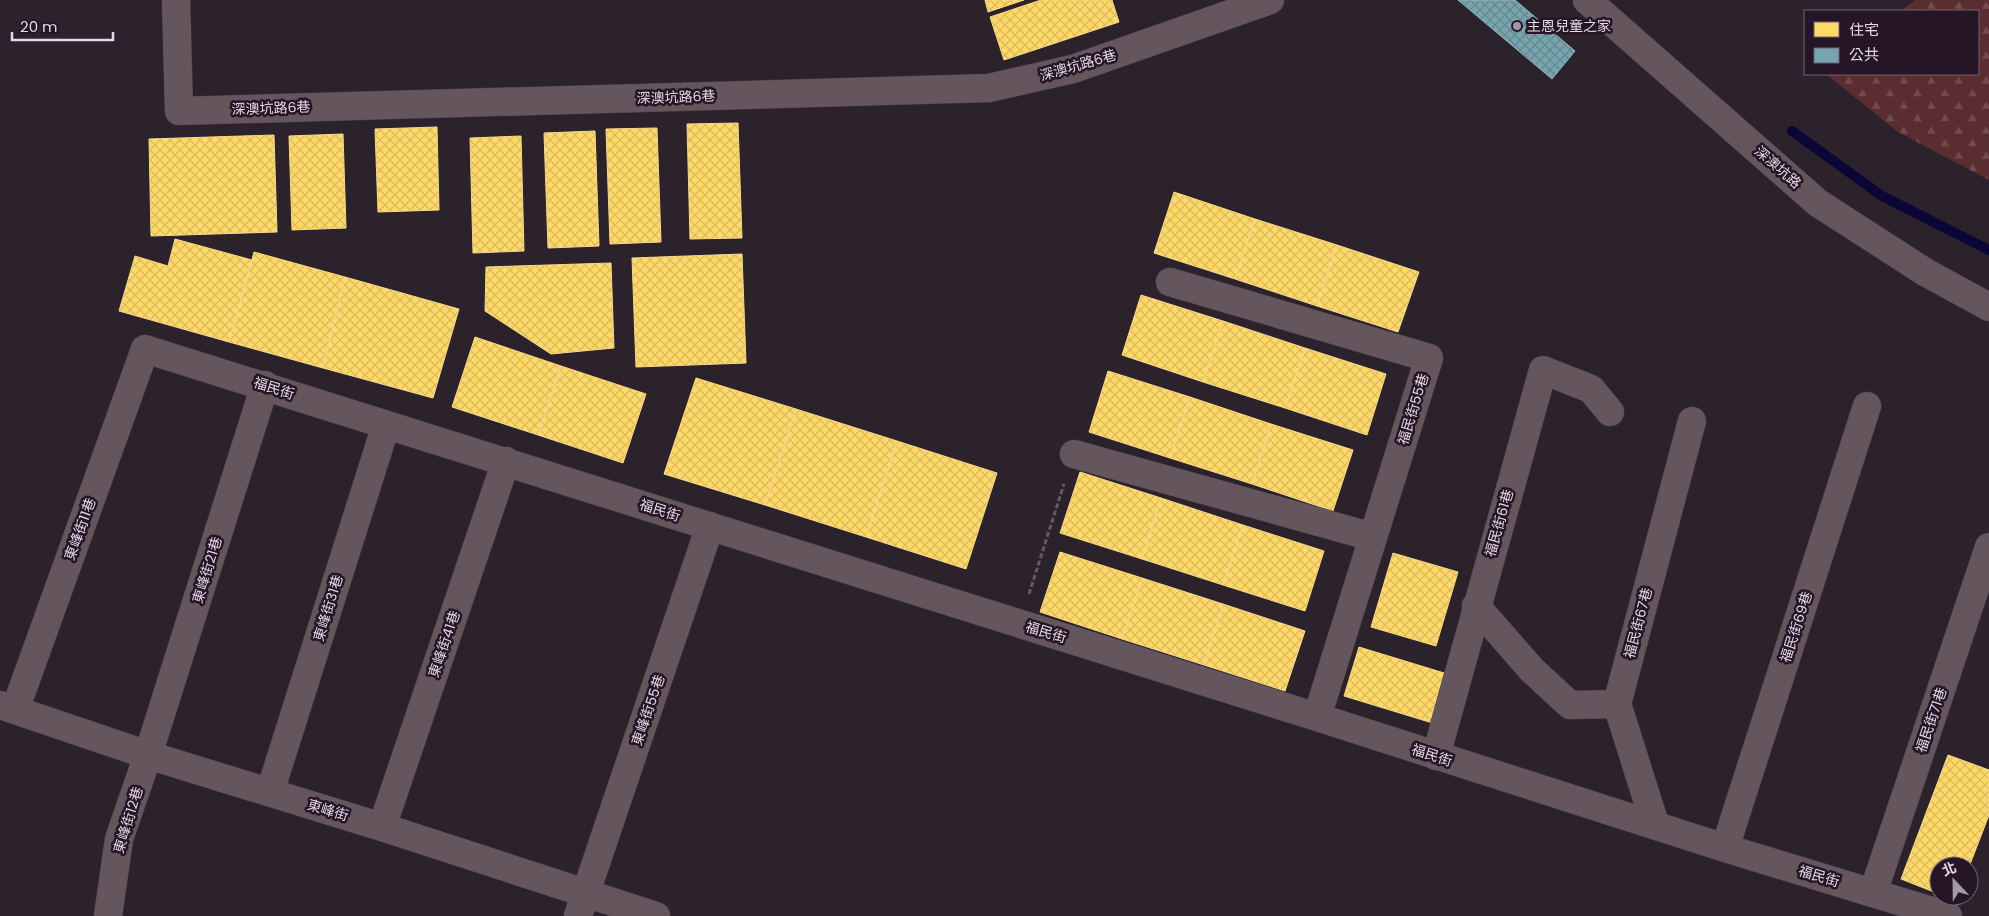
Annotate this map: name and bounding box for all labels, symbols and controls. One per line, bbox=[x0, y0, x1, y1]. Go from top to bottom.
scale bar bbox=[12, 10, 114, 42]
legend bbox=[1804, 10, 1979, 75]
text: 20 m bbox=[20, 16, 58, 37]
place label: 主恩兒童之家 bbox=[1527, 16, 1611, 36]
text: 住宅 bbox=[1849, 19, 1879, 40]
marker: 主恩兒童之家 bbox=[1511, 20, 1523, 32]
text: 公共 bbox=[1849, 44, 1879, 65]
street label: 深澳坑路6巷 bbox=[1037, 45, 1119, 85]
street label: 深澳坑路6巷 bbox=[636, 86, 716, 108]
street label: 深澳坑路6巷 bbox=[231, 97, 311, 119]
street label: 深澳坑路 bbox=[1750, 141, 1806, 193]
street label: 福民街55巷 bbox=[1393, 371, 1433, 447]
street label: 福民街 bbox=[251, 372, 297, 404]
street label: 福民街61巷 bbox=[1480, 487, 1518, 559]
street label: 福民街 bbox=[637, 494, 683, 526]
street label: 東峰街11巷 bbox=[59, 495, 101, 563]
street label: 東峰街21巷 bbox=[187, 534, 227, 606]
street label: 東峰街31巷 bbox=[308, 572, 348, 644]
street label: 福民街67巷 bbox=[1619, 585, 1657, 661]
street label: 福民街69巷 bbox=[1775, 589, 1817, 665]
street label: 東峰街41巷 bbox=[423, 608, 465, 680]
street label: 福民街 bbox=[1023, 616, 1069, 648]
street label: 東峰街55巷 bbox=[627, 672, 669, 748]
street label: 福民街71巷 bbox=[1910, 685, 1952, 755]
street label: 福民街 bbox=[1409, 739, 1455, 771]
street label: 東峰街12巷 bbox=[108, 784, 148, 856]
street label: 東峰街 bbox=[305, 794, 351, 826]
north arrow bbox=[1929, 856, 1979, 906]
text: 北 bbox=[1939, 857, 1959, 881]
street label: 福民街 bbox=[1796, 860, 1842, 892]

